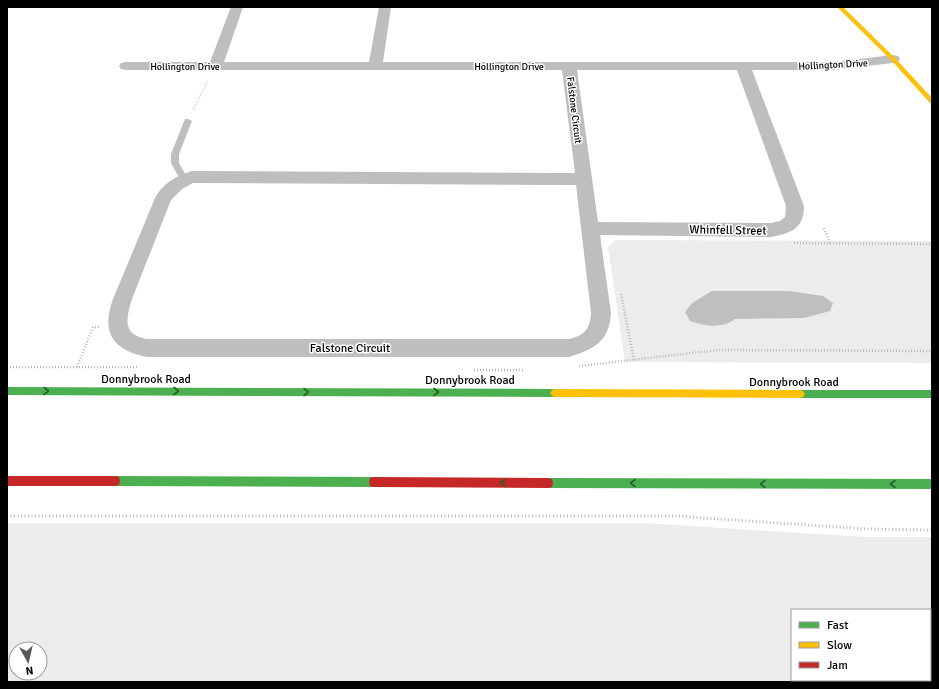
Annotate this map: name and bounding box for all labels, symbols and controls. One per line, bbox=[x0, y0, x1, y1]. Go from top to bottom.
street label: Hollington Drive bbox=[798, 57, 868, 73]
street label: Hollington Drive bbox=[150, 61, 220, 73]
street label: Hollington Drive bbox=[474, 61, 544, 73]
street label: Falstone Circuit bbox=[564, 76, 584, 145]
street label: Whinfell Street bbox=[689, 222, 767, 239]
street label: Falstone Circuit bbox=[310, 341, 390, 356]
street label: Donnybrook Road bbox=[101, 372, 191, 387]
street label: Donnybrook Road bbox=[425, 373, 515, 388]
street label: Donnybrook Road bbox=[749, 375, 839, 390]
one-way arrow bbox=[43, 387, 49, 395]
one-way arrow bbox=[173, 387, 179, 395]
one-way arrow bbox=[303, 388, 309, 396]
one-way arrow bbox=[433, 388, 439, 396]
one-way arrow bbox=[500, 479, 506, 487]
one-way arrow bbox=[630, 479, 636, 487]
one-way arrow bbox=[760, 480, 766, 488]
one-way arrow bbox=[890, 480, 896, 488]
legend bbox=[791, 609, 931, 681]
text: Fast bbox=[827, 618, 848, 633]
text: Slow bbox=[827, 638, 852, 653]
north arrow bbox=[8, 641, 48, 681]
text: Jam bbox=[827, 658, 848, 673]
text: N bbox=[25, 663, 34, 677]

